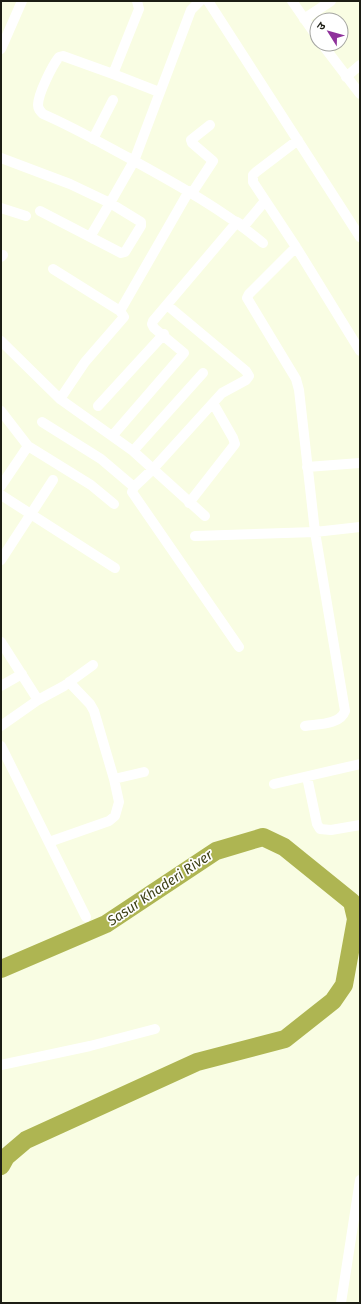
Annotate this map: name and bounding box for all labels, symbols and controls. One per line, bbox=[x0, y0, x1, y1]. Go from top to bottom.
north arrow bbox=[309, 12, 349, 52]
text: उ bbox=[314, 19, 329, 33]
water label: Sasur Khaderi River bbox=[103, 846, 216, 930]

